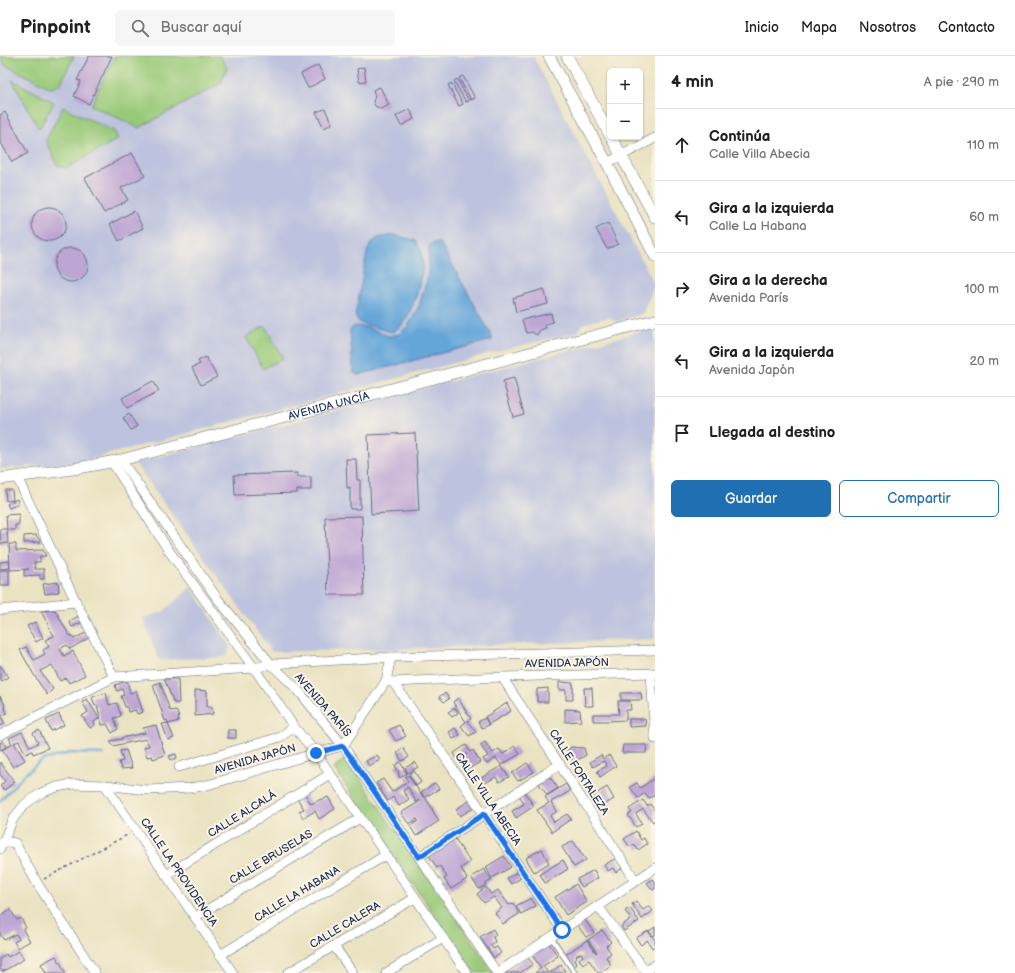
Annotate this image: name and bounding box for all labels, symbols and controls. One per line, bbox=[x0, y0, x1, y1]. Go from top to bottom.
search box bbox=[115, 10, 395, 46]
text: Pinpoint bbox=[20, 16, 91, 39]
icon: search bbox=[129, 17, 151, 39]
text: Buscar aquí bbox=[161, 18, 242, 37]
text: Inicio bbox=[745, 19, 779, 36]
text: Mapa bbox=[801, 19, 837, 36]
text: Nosotros bbox=[859, 19, 916, 36]
text: Contacto bbox=[938, 19, 995, 36]
map controls bbox=[607, 68, 643, 140]
button: + bbox=[607, 68, 643, 104]
text: 4 min bbox=[671, 72, 714, 92]
text: A pie · 290 m bbox=[924, 74, 999, 90]
button: − bbox=[607, 104, 643, 140]
text: Continúa bbox=[709, 127, 770, 146]
icon: ahead bbox=[671, 134, 693, 156]
text: 110 m bbox=[967, 137, 999, 153]
text: Calle Villa Abecia bbox=[709, 146, 810, 162]
text: Gira a la izquierda bbox=[709, 199, 834, 218]
icon: left bbox=[671, 206, 693, 228]
text: 60 m bbox=[969, 209, 999, 225]
text: Calle La Habana bbox=[709, 218, 807, 234]
text: Gira a la derecha bbox=[709, 271, 828, 290]
icon: right bbox=[671, 278, 693, 300]
text: 100 m bbox=[964, 281, 999, 297]
text: Avenida París bbox=[709, 290, 788, 306]
text: Gira a la izquierda bbox=[709, 343, 834, 362]
icon: left bbox=[671, 350, 693, 372]
text: 20 m bbox=[969, 353, 999, 369]
text: Avenida Japón bbox=[709, 362, 795, 378]
street label: AVENIDA UNCÍA bbox=[287, 389, 371, 422]
icon: arrive bbox=[671, 422, 693, 444]
text: Llegada al destino bbox=[709, 423, 835, 442]
button: Guardar bbox=[671, 480, 831, 517]
button: Compartir bbox=[839, 480, 999, 517]
street label: AVENIDA JAPÓN bbox=[525, 655, 609, 670]
street label: AVENIDA PARÍS bbox=[292, 670, 355, 740]
street label: CALLE FORTALEZA bbox=[546, 727, 612, 817]
street label: AVENIDA JAPÓN bbox=[213, 740, 297, 777]
route end bbox=[307, 744, 325, 762]
street label: CALLE VILLA ABECIA bbox=[452, 750, 524, 848]
street label: CALLE ALCALÁ bbox=[205, 787, 279, 840]
street label: CALLE LA PROVIDENCIA bbox=[138, 815, 220, 929]
street label: CALLE BRUSELAS bbox=[227, 827, 315, 887]
street label: CALLE LA HABANA bbox=[252, 863, 342, 925]
street label: CALLE CALERA bbox=[307, 899, 383, 951]
route start bbox=[553, 921, 571, 939]

